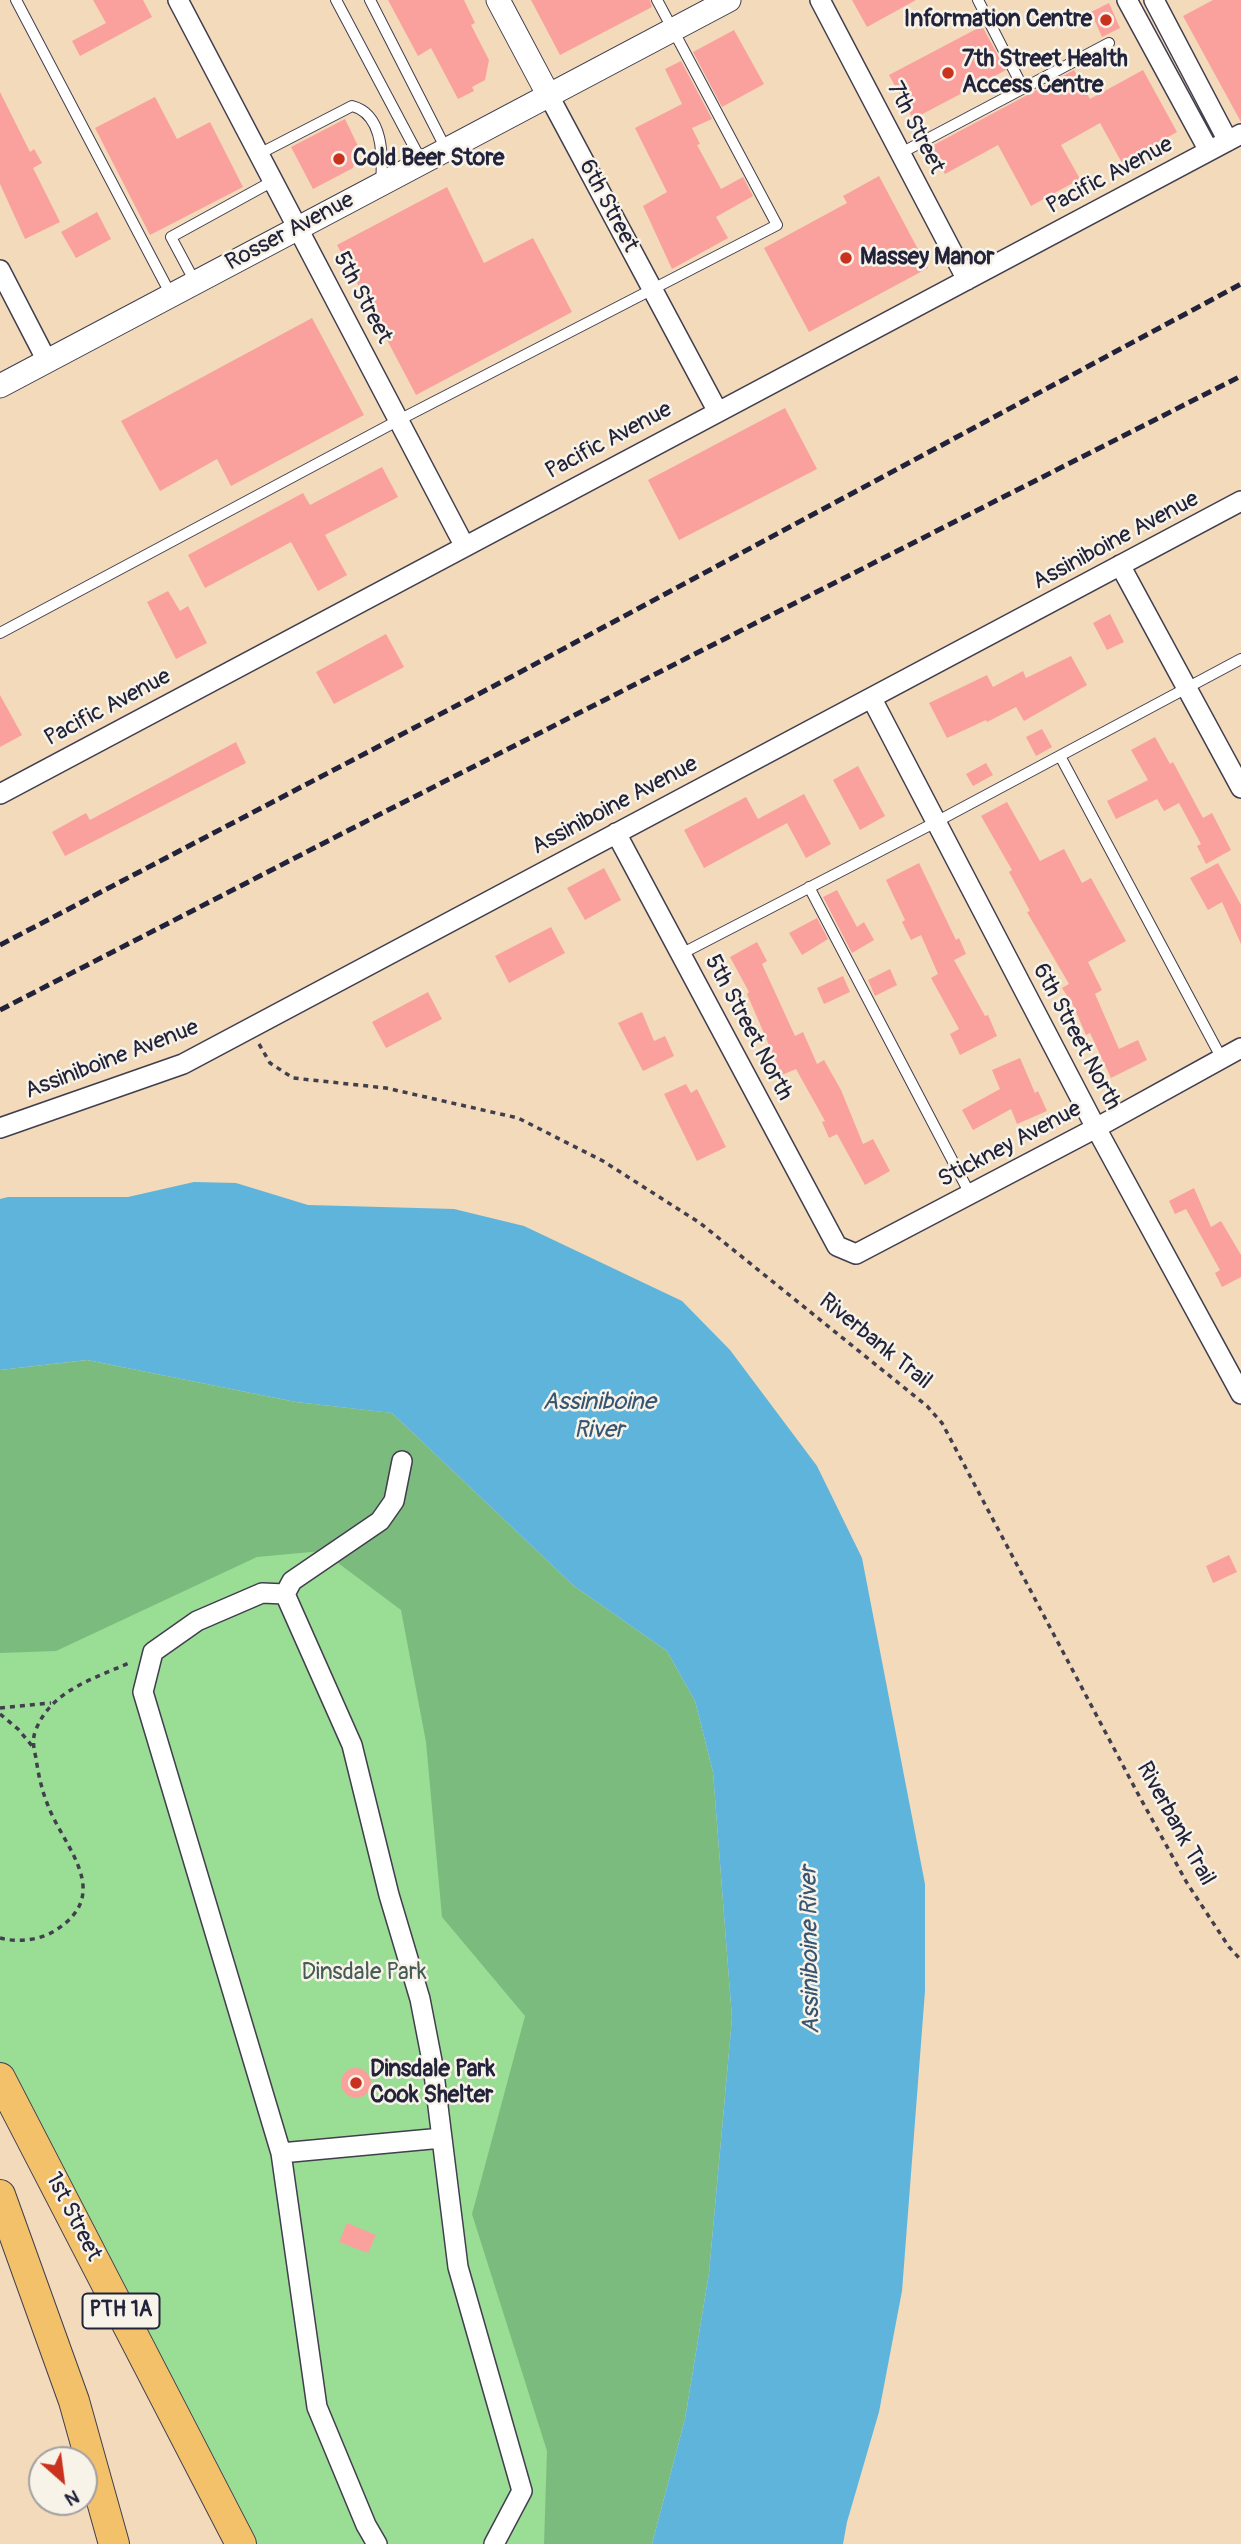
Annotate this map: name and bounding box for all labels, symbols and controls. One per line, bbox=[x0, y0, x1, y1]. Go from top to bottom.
place label: Information Centre bbox=[904, 6, 1092, 34]
marker: Information Centre bbox=[1098, 12, 1114, 28]
place label: 7th Street Health Access Centre bbox=[962, 46, 1128, 100]
marker: 7th Street Health Access Centre bbox=[940, 65, 956, 81]
street label: 7th Street bbox=[880, 77, 950, 179]
street label: Pacific Avenue bbox=[1042, 131, 1178, 221]
place label: Cold Beer Store bbox=[353, 145, 504, 173]
marker: Cold Beer Store bbox=[331, 151, 347, 167]
street label: 6th Street bbox=[572, 155, 644, 257]
street label: Rosser Avenue bbox=[221, 187, 359, 277]
place label: Massey Manor bbox=[860, 244, 995, 272]
street label: 5th Street bbox=[326, 247, 398, 349]
marker: Massey Manor bbox=[838, 250, 854, 266]
street label: Pacific Avenue bbox=[541, 396, 677, 486]
street label: Assiniboine Avenue bbox=[1028, 486, 1204, 596]
street label: Pacific Avenue bbox=[40, 663, 176, 753]
street label: Assiniboine Avenue bbox=[527, 751, 703, 861]
street label: 5th Street North bbox=[698, 950, 798, 1106]
street label: 6th Street North bbox=[1026, 959, 1126, 1115]
street label: Assiniboine Avenue bbox=[21, 1014, 203, 1106]
street label: Stickney Avenue bbox=[934, 1096, 1086, 1194]
street label: Riverbank Trail bbox=[813, 1288, 937, 1396]
water label: Assiniboine River bbox=[542, 1389, 656, 1445]
street label: Riverbank Trail bbox=[1130, 1757, 1220, 1891]
water label: Assiniboine River bbox=[795, 1866, 827, 2034]
park label: Dinsdale Park bbox=[301, 1959, 427, 1987]
place label: Dinsdale Park Cook Shelter bbox=[370, 2056, 495, 2110]
marker: Dinsdale Park Cook Shelter bbox=[348, 2075, 364, 2091]
street label: 1st Street bbox=[39, 2168, 107, 2266]
road number: PTH 1A bbox=[82, 2294, 160, 2328]
north arrow bbox=[28, 2446, 98, 2516]
text: N bbox=[61, 2484, 83, 2511]

